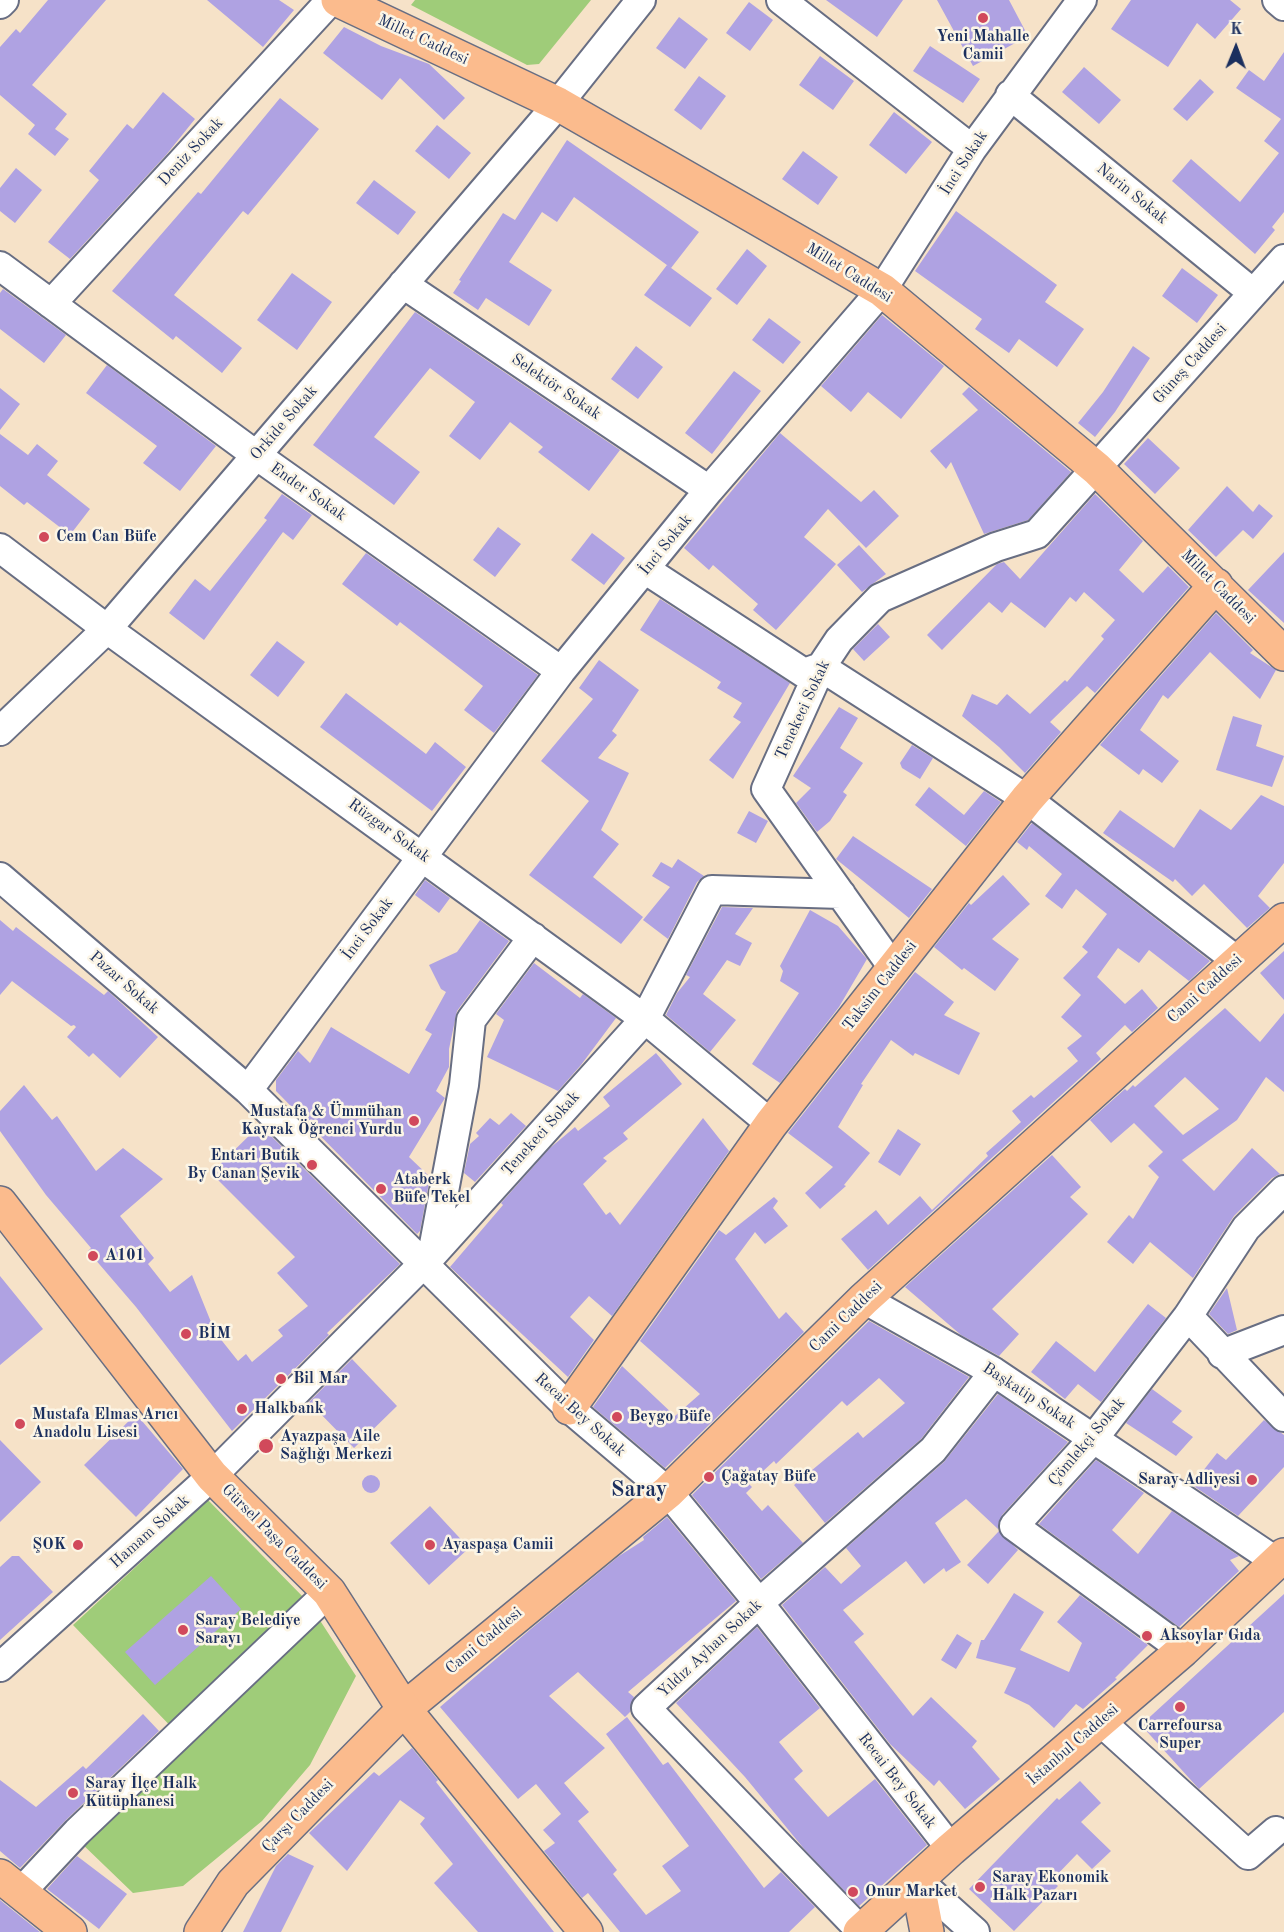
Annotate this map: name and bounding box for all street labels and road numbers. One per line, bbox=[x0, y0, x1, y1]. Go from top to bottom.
street label: Millet Caddesi bbox=[375, 11, 471, 69]
street label: Deniz Sokak bbox=[154, 114, 228, 190]
street label: İnci Sokak bbox=[936, 127, 992, 199]
street label: Narin Sokak bbox=[1092, 159, 1172, 229]
street label: Millet Caddesi bbox=[802, 239, 896, 307]
street label: Güneş Caddesi bbox=[1149, 320, 1231, 408]
street label: Selektör Sokak bbox=[507, 350, 605, 424]
street label: Orkide Sokak bbox=[246, 382, 322, 464]
street label: Ender Sokak bbox=[266, 459, 350, 525]
street label: İnci Sokak bbox=[636, 511, 696, 579]
street label: Millet Caddesi bbox=[1177, 546, 1259, 628]
street label: Tenekeci Sokak bbox=[772, 657, 834, 763]
street label: Rüzgar Sokak bbox=[344, 795, 434, 867]
street label: İnci Sokak bbox=[338, 894, 398, 964]
street label: Taksim Caddesi bbox=[839, 937, 921, 1035]
street label: Pazar Sokak bbox=[85, 947, 163, 1019]
street label: Cami Caddesi bbox=[1164, 950, 1246, 1028]
street label: Tenekeci Sokak bbox=[498, 1088, 584, 1180]
street label: Cami Caddesi bbox=[805, 1277, 887, 1357]
street label: Başkatip Sokak bbox=[979, 1359, 1079, 1433]
street label: Recai Bey Sokak bbox=[530, 1369, 630, 1461]
street label: Çömlekçi Sokak bbox=[1044, 1394, 1130, 1490]
street label: Gürsel Paşa Caddesi bbox=[217, 1480, 331, 1594]
street label: Hamam Sokak bbox=[106, 1491, 194, 1573]
street label: Yıldız Ayhan Sokak bbox=[654, 1596, 766, 1702]
street label: Cami Caddesi bbox=[442, 1603, 526, 1679]
street label: İstanbul Caddesi bbox=[1023, 1700, 1123, 1790]
street label: Recai Bey Sokak bbox=[854, 1729, 940, 1833]
street label: Çarşı Caddesi bbox=[258, 1775, 338, 1857]

